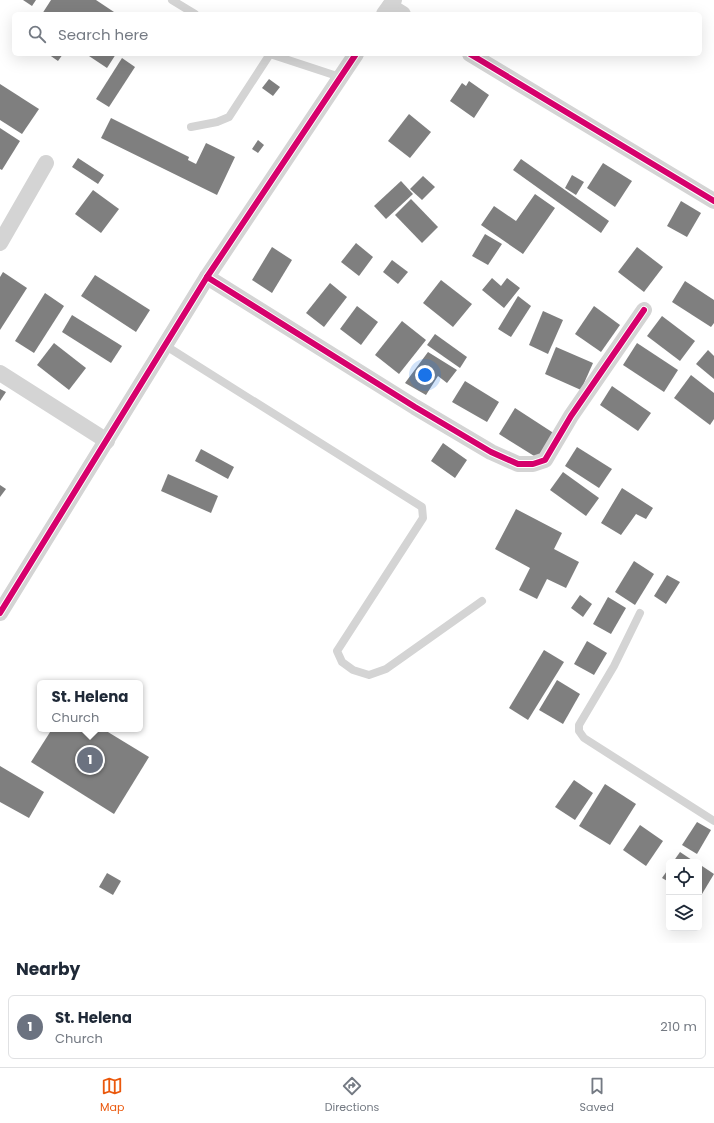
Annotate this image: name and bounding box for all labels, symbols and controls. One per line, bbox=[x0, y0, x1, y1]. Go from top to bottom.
search box bbox=[12, 12, 702, 56]
icon: search bbox=[26, 23, 48, 45]
text: Search here bbox=[58, 24, 148, 45]
your location bbox=[415, 365, 435, 385]
popup bbox=[37, 680, 143, 732]
text: St. Helena bbox=[52, 686, 128, 707]
text: Church bbox=[52, 708, 99, 727]
pin: 1 bbox=[77, 745, 103, 775]
map controls bbox=[666, 859, 702, 931]
button: locate bbox=[666, 859, 702, 895]
button: layers bbox=[666, 895, 702, 931]
text: Nearby bbox=[16, 957, 80, 981]
text: St. Helena bbox=[55, 1007, 132, 1028]
text: 1 bbox=[28, 1017, 32, 1036]
text: 210 m bbox=[660, 1017, 697, 1036]
text: Church bbox=[55, 1029, 103, 1048]
tab: Map bbox=[100, 1075, 124, 1116]
tab: Directions bbox=[325, 1075, 379, 1116]
tab: Saved bbox=[580, 1075, 614, 1116]

